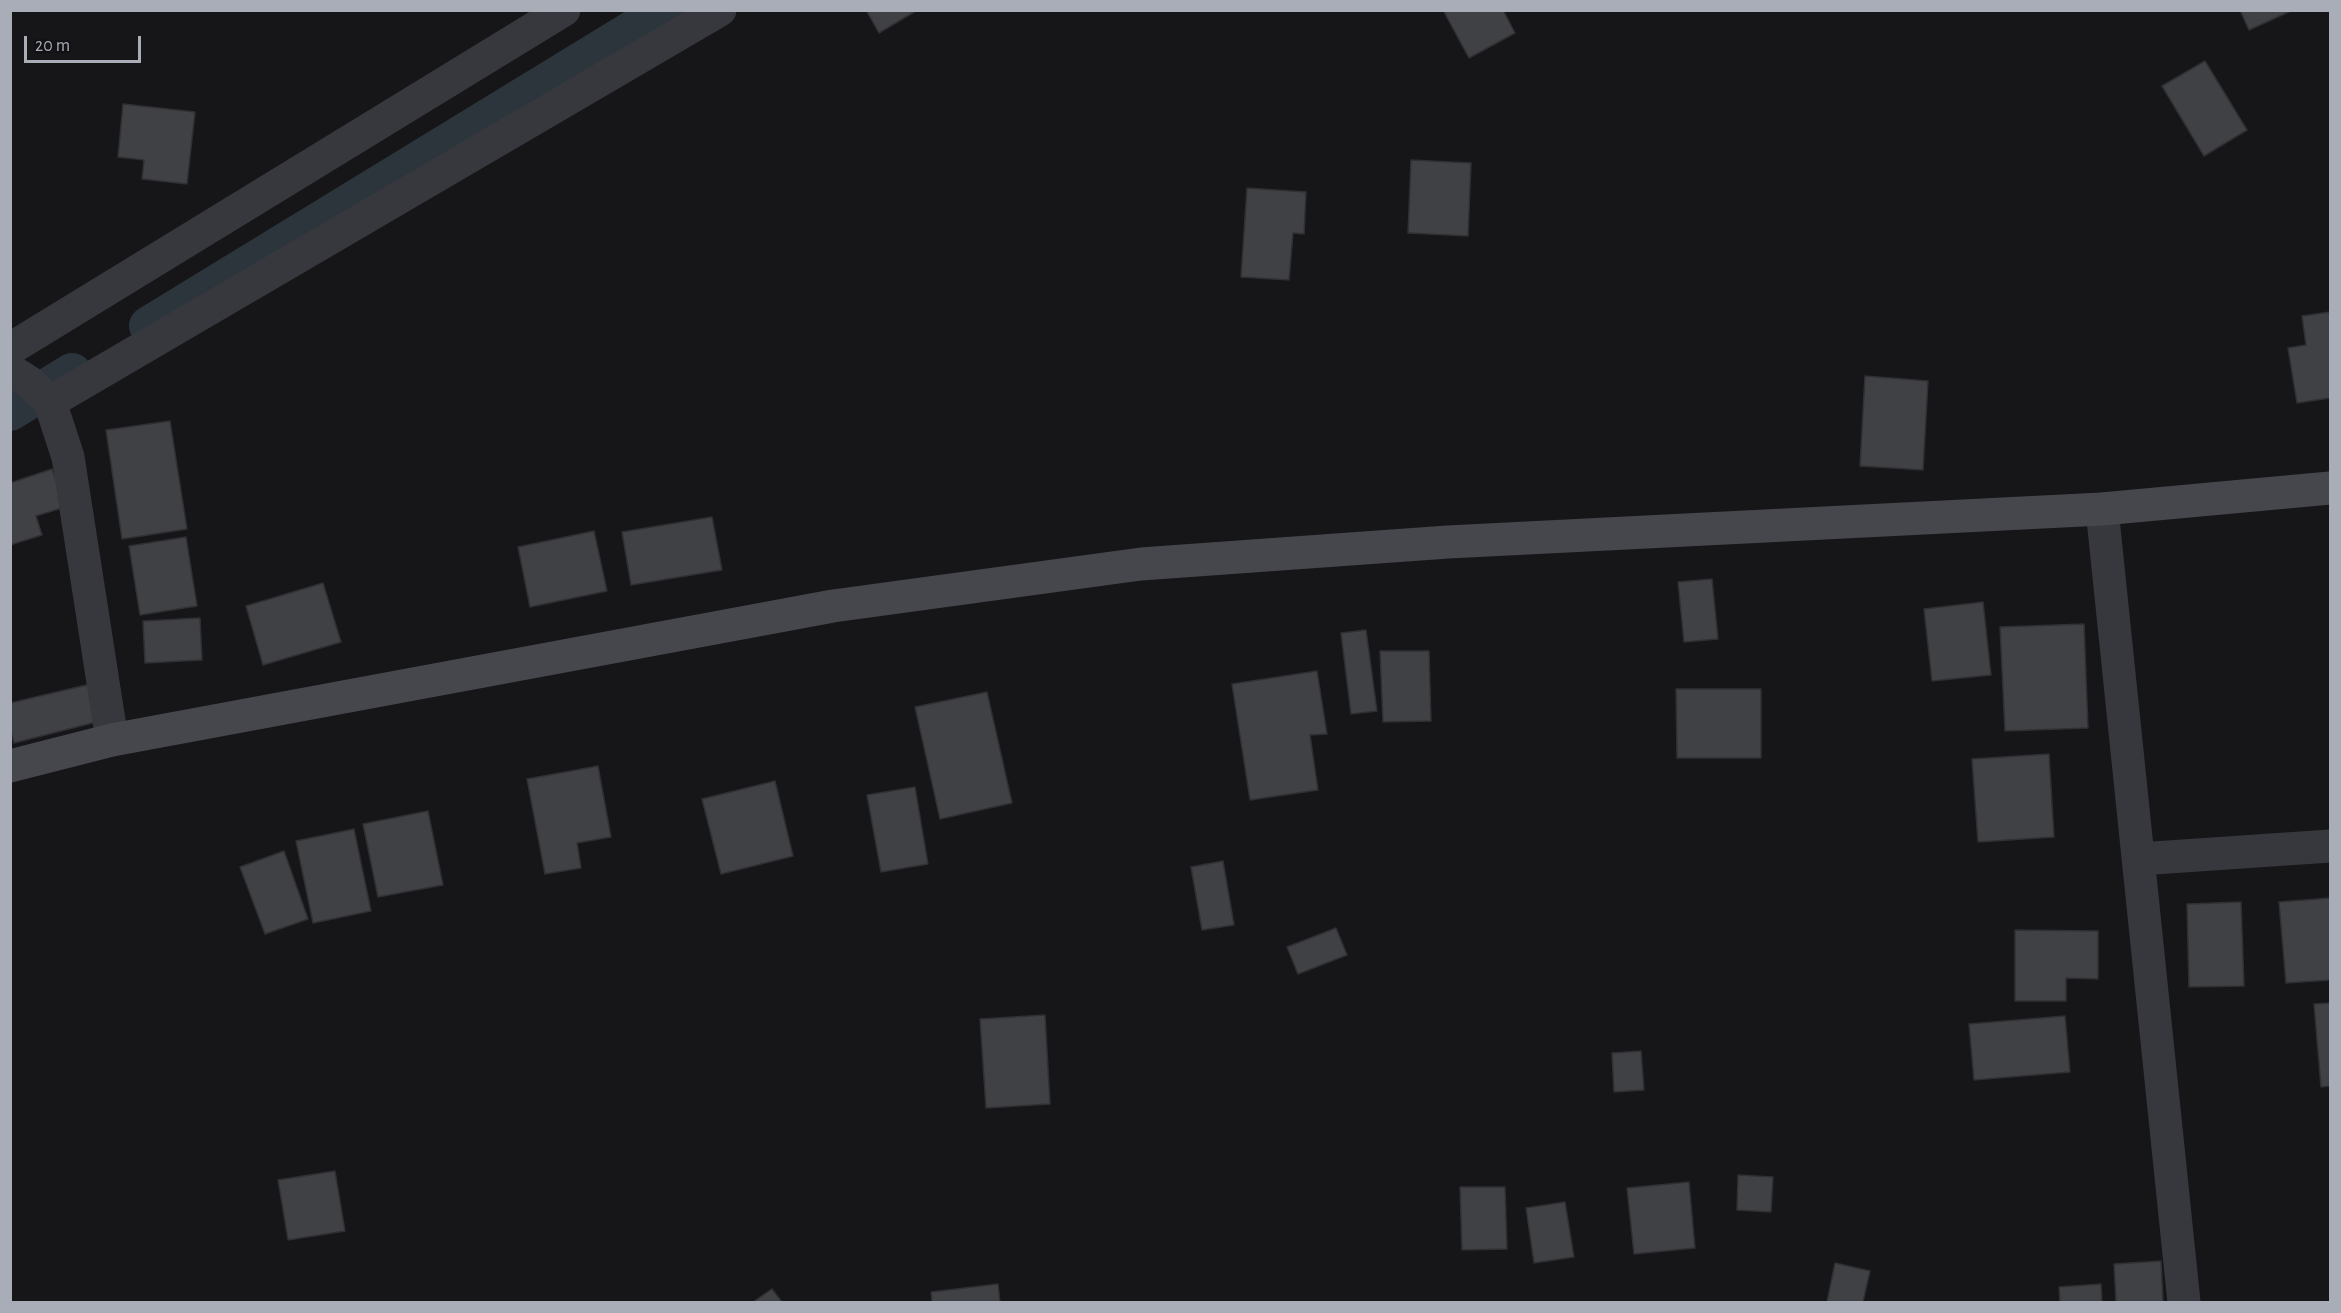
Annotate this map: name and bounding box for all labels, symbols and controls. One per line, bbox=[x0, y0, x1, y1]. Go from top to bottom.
scale bar bbox=[27, 24, 144, 62]
text: 20 m bbox=[35, 37, 70, 55]

